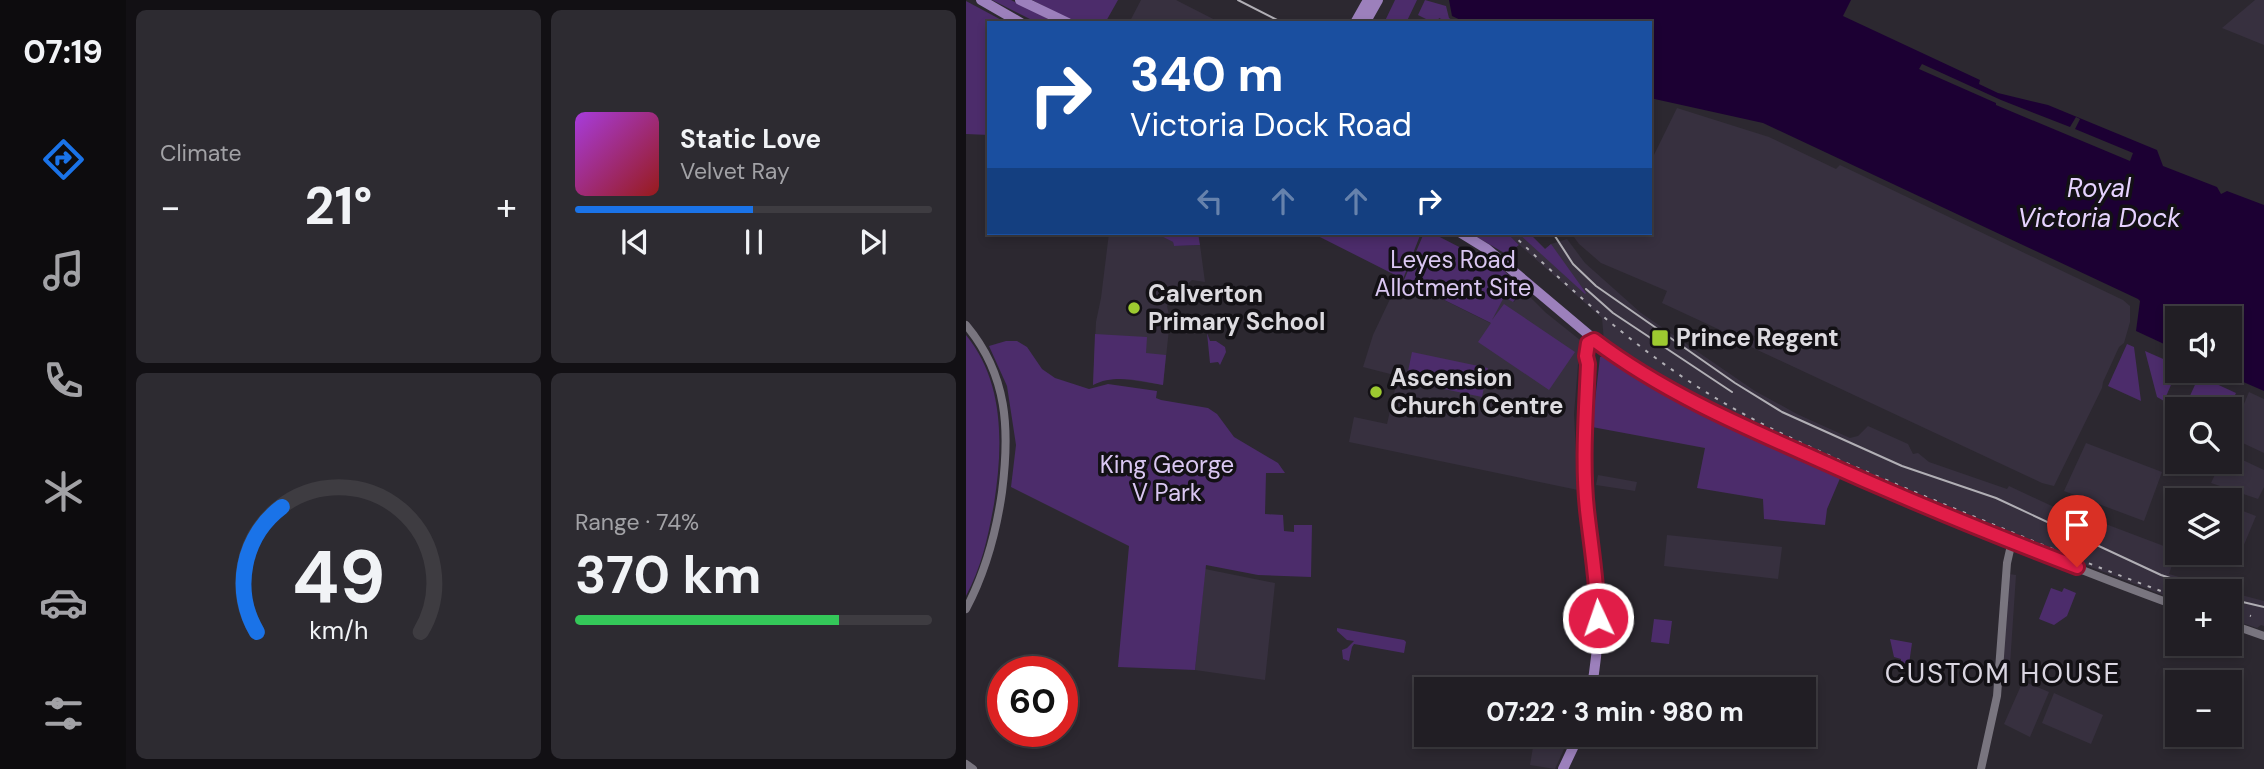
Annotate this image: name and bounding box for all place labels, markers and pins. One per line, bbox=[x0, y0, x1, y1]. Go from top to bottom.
place label: Calverton Primary School bbox=[1148, 278, 1325, 337]
marker: Calverton Primary School bbox=[1126, 300, 1142, 316]
place label: Prince Regent bbox=[1676, 322, 1839, 353]
marker: Prince Regent bbox=[1650, 328, 1670, 348]
place label: Ascension Church Centre bbox=[1390, 362, 1563, 421]
marker: Ascension Church Centre bbox=[1368, 384, 1384, 400]
pin bbox=[2047, 495, 2107, 567]

